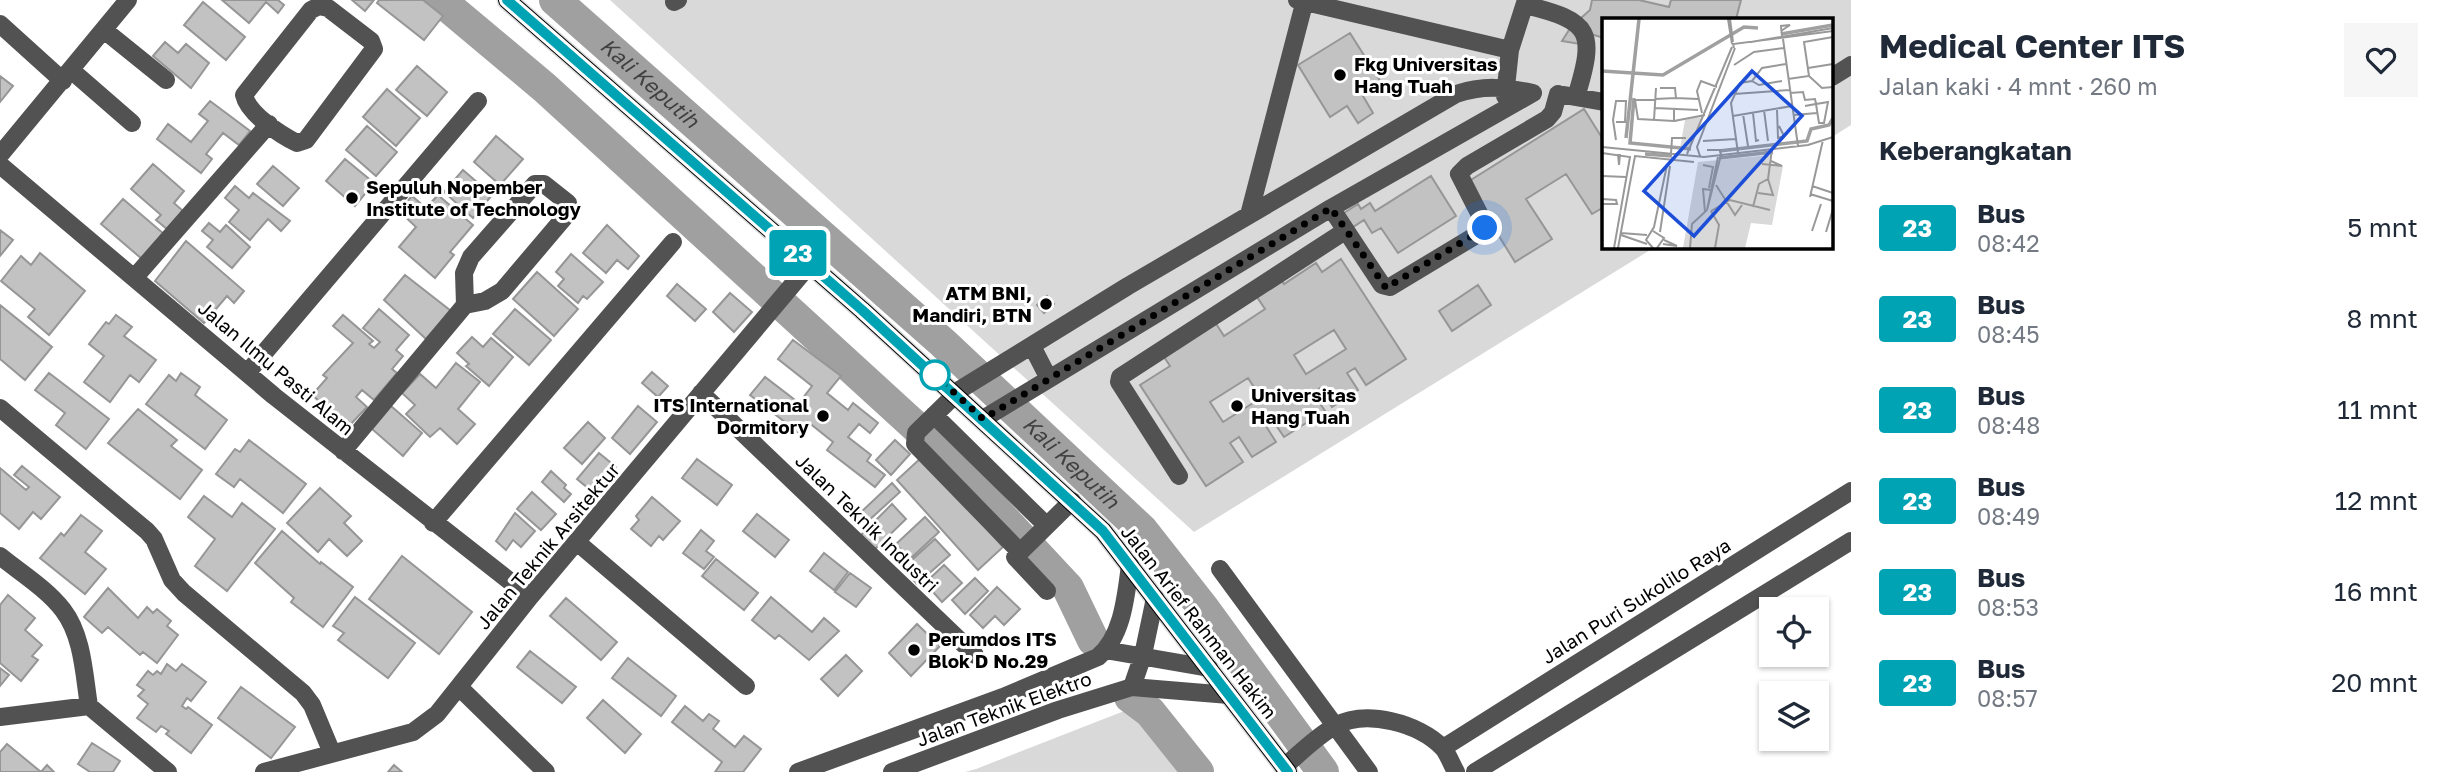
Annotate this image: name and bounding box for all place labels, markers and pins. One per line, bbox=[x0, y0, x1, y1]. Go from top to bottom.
place label: Fkg Universitas Hang Tuah bbox=[1354, 52, 1498, 97]
marker: Fkg Universitas Hang Tuah bbox=[1332, 67, 1348, 83]
place label: Sepuluh Nopember Institute of Technology bbox=[366, 175, 581, 220]
marker: Sepuluh Nopember Institute of Technology bbox=[344, 190, 360, 206]
place label: ATM BNI, Mandiri, BTN bbox=[912, 281, 1032, 326]
marker: ATM BNI, Mandiri, BTN bbox=[1038, 296, 1054, 312]
unlabelled marker bbox=[920, 360, 950, 390]
place label: Universitas Hang Tuah bbox=[1251, 383, 1357, 428]
place label: ITS International Dormitory bbox=[653, 393, 810, 438]
marker: Universitas Hang Tuah bbox=[1229, 398, 1245, 414]
marker: ITS International Dormitory bbox=[815, 408, 831, 424]
place label: Perumdos ITS Blok D No.29 bbox=[928, 627, 1057, 672]
marker: Perumdos ITS Blok D No.29 bbox=[906, 642, 922, 658]

